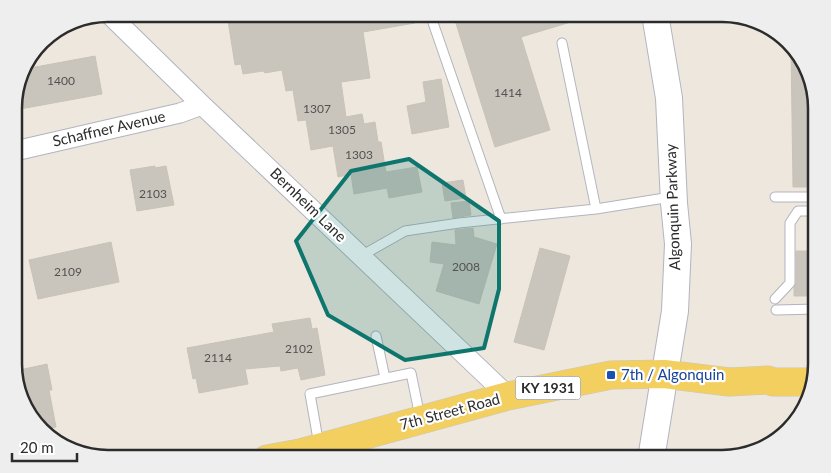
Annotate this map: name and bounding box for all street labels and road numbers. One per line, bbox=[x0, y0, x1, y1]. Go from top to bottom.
street label: Schaffner Avenue bbox=[51, 106, 167, 150]
street label: Algonquin Parkway bbox=[661, 143, 683, 271]
street label: Bernheim Lane bbox=[267, 163, 351, 245]
road number: KY 1931 bbox=[516, 376, 580, 399]
street label: 7th Street Road bbox=[398, 389, 502, 433]

